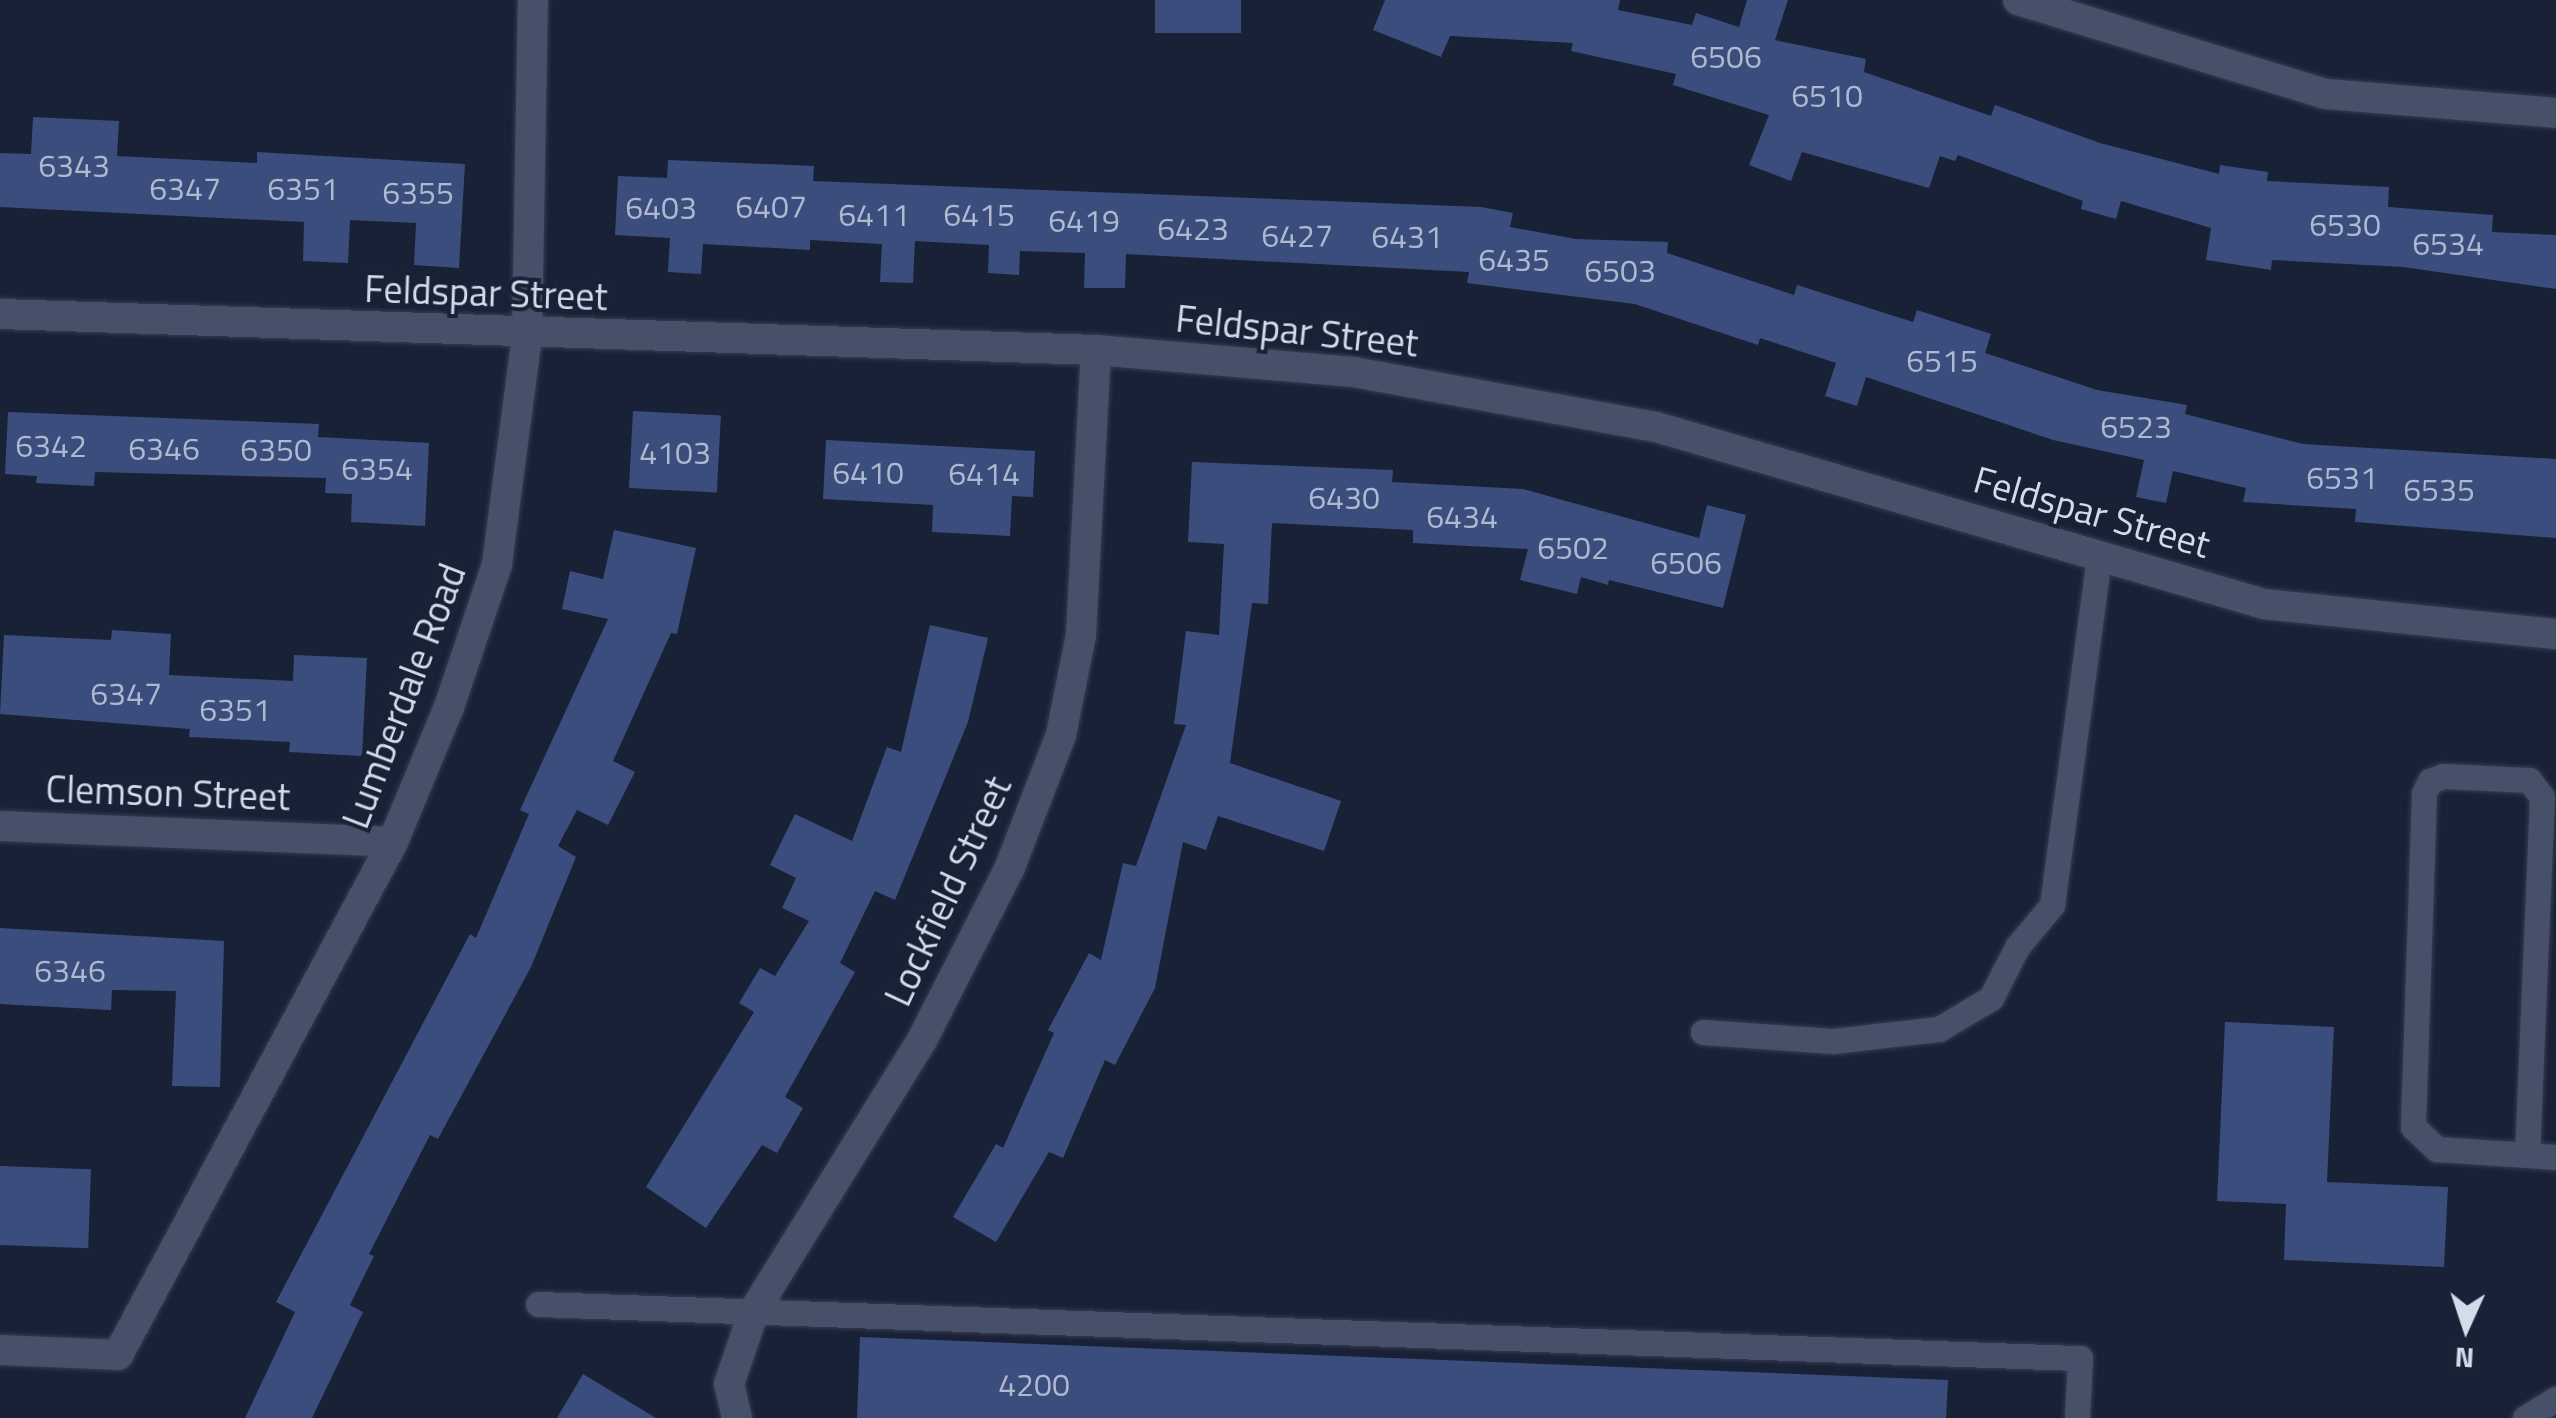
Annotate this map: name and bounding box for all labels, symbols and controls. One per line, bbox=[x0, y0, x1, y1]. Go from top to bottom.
house number: 6506 bbox=[1690, 37, 1762, 75]
house number: 6510 bbox=[1791, 76, 1863, 114]
house number: 6343 bbox=[38, 146, 110, 184]
house number: 6347 bbox=[149, 169, 221, 207]
house number: 6351 bbox=[267, 169, 339, 207]
house number: 6355 bbox=[382, 173, 454, 211]
house number: 6407 bbox=[735, 187, 807, 225]
house number: 6403 bbox=[625, 188, 697, 226]
house number: 6411 bbox=[838, 195, 910, 233]
house number: 6415 bbox=[943, 195, 1015, 233]
house number: 6419 bbox=[1048, 201, 1120, 239]
house number: 6530 bbox=[2309, 205, 2381, 243]
house number: 6423 bbox=[1157, 209, 1229, 247]
house number: 6427 bbox=[1261, 216, 1333, 254]
house number: 6431 bbox=[1371, 217, 1443, 255]
house number: 6534 bbox=[2412, 224, 2484, 262]
house number: 6435 bbox=[1478, 240, 1550, 278]
house number: 6503 bbox=[1584, 251, 1656, 289]
street label: Feldspar Street bbox=[363, 266, 609, 320]
street label: Feldspar Street bbox=[1173, 296, 1421, 366]
house number: 6515 bbox=[1906, 341, 1978, 379]
house number: 6523 bbox=[2100, 407, 2172, 445]
house number: 6342 bbox=[15, 426, 87, 464]
house number: 6346 bbox=[128, 429, 200, 467]
house number: 6350 bbox=[240, 430, 312, 468]
house number: 4103 bbox=[639, 433, 711, 471]
house number: 6354 bbox=[341, 449, 413, 487]
house number: 6410 bbox=[832, 453, 904, 491]
house number: 6414 bbox=[948, 454, 1020, 492]
street label: Feldspar Street bbox=[1969, 457, 2215, 567]
house number: 6531 bbox=[2306, 458, 2378, 496]
house number: 6535 bbox=[2403, 470, 2475, 508]
house number: 6430 bbox=[1308, 478, 1380, 516]
house number: 6434 bbox=[1426, 497, 1498, 535]
house number: 6502 bbox=[1537, 528, 1609, 566]
house number: 6506 bbox=[1650, 543, 1722, 581]
street label: Lumberdale Road bbox=[333, 557, 475, 835]
house number: 6347 bbox=[90, 674, 162, 712]
house number: 6351 bbox=[199, 690, 271, 728]
street label: Clemson Street bbox=[45, 766, 291, 820]
street label: Lockfield Street bbox=[875, 769, 1021, 1013]
house number: 6346 bbox=[34, 951, 106, 989]
north arrow bbox=[2416, 1278, 2516, 1378]
text: N bbox=[2454, 1336, 2475, 1380]
house number: 4200 bbox=[998, 1365, 1070, 1403]

